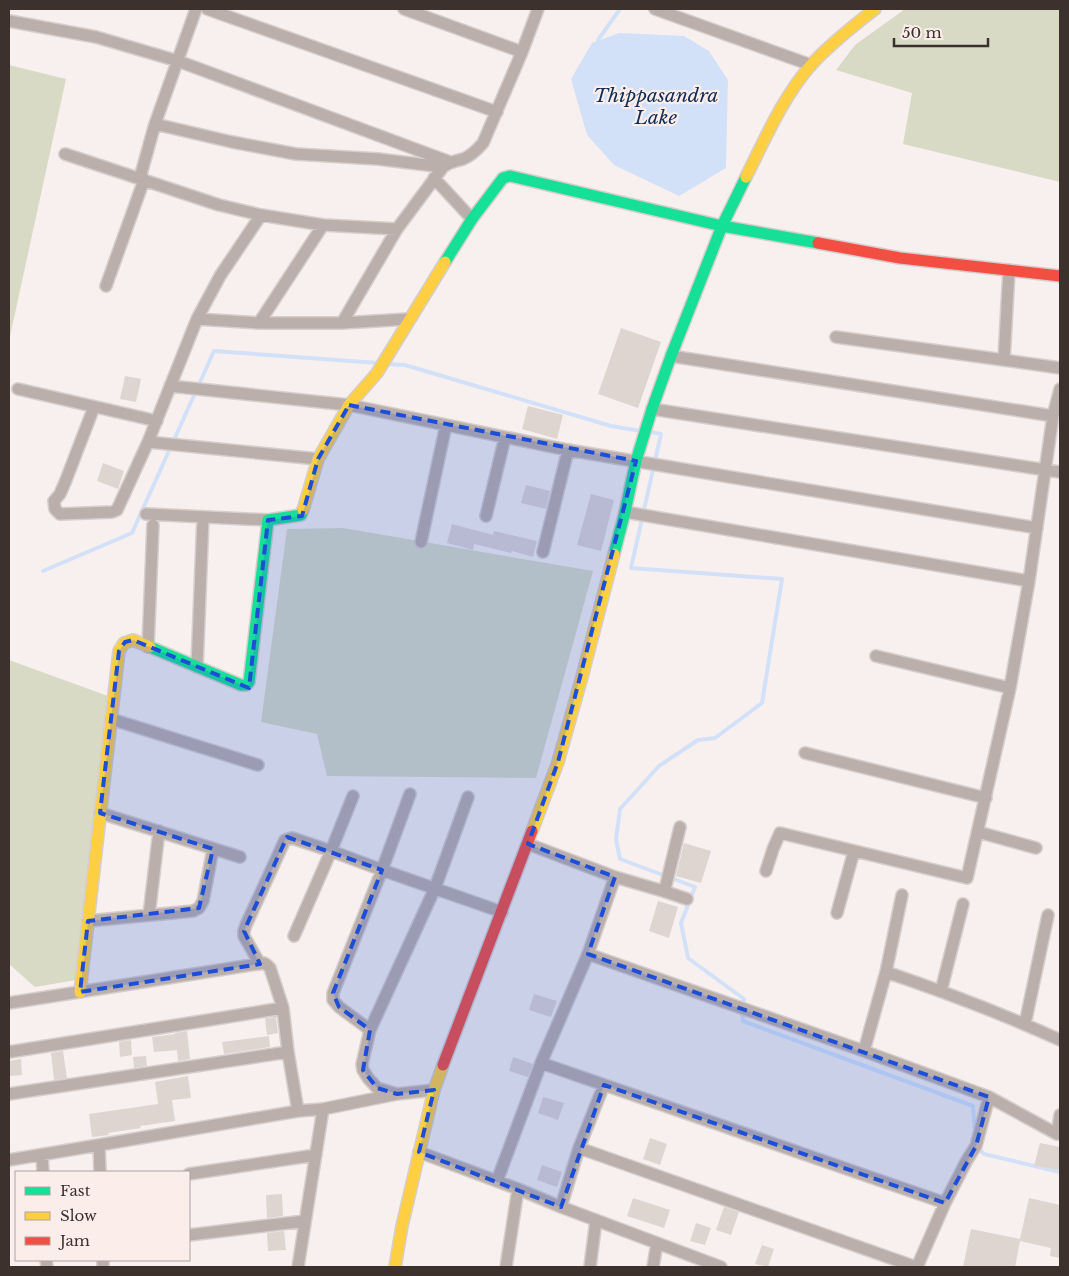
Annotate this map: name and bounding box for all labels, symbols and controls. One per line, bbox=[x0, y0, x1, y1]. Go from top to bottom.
scale bar bbox=[894, 15, 988, 47]
text: 50 m bbox=[902, 23, 942, 42]
water label: Thippasandra Lake bbox=[594, 84, 719, 129]
legend bbox=[15, 1171, 190, 1261]
text: Fast bbox=[60, 1181, 91, 1200]
text: Slow bbox=[60, 1206, 97, 1225]
text: Jam bbox=[58, 1231, 90, 1250]

